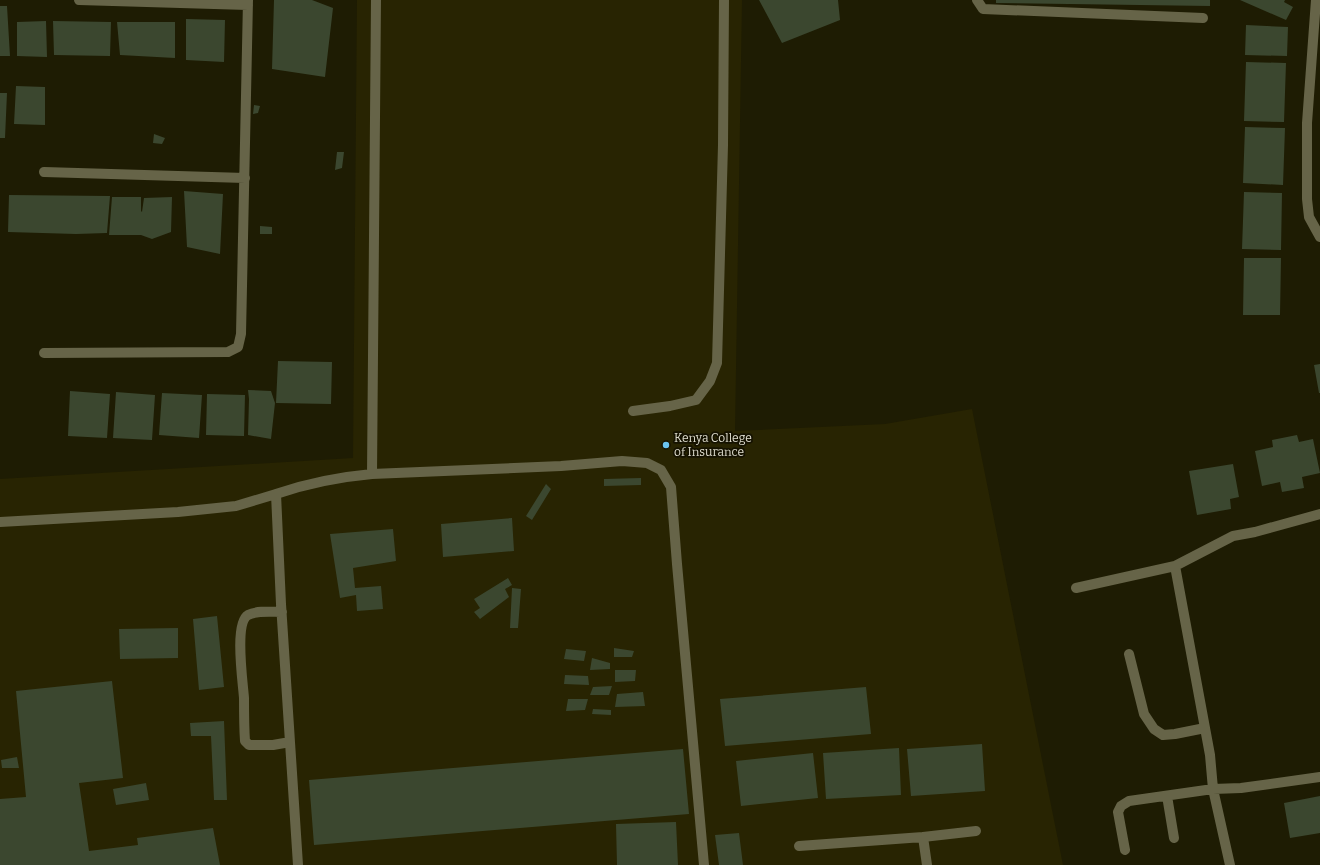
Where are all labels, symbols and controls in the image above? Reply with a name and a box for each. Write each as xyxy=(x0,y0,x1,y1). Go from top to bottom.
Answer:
place label: Kenya College of Insurance xyxy=(674,431,752,459)
marker: Kenya College of Insurance xyxy=(661,440,671,450)

